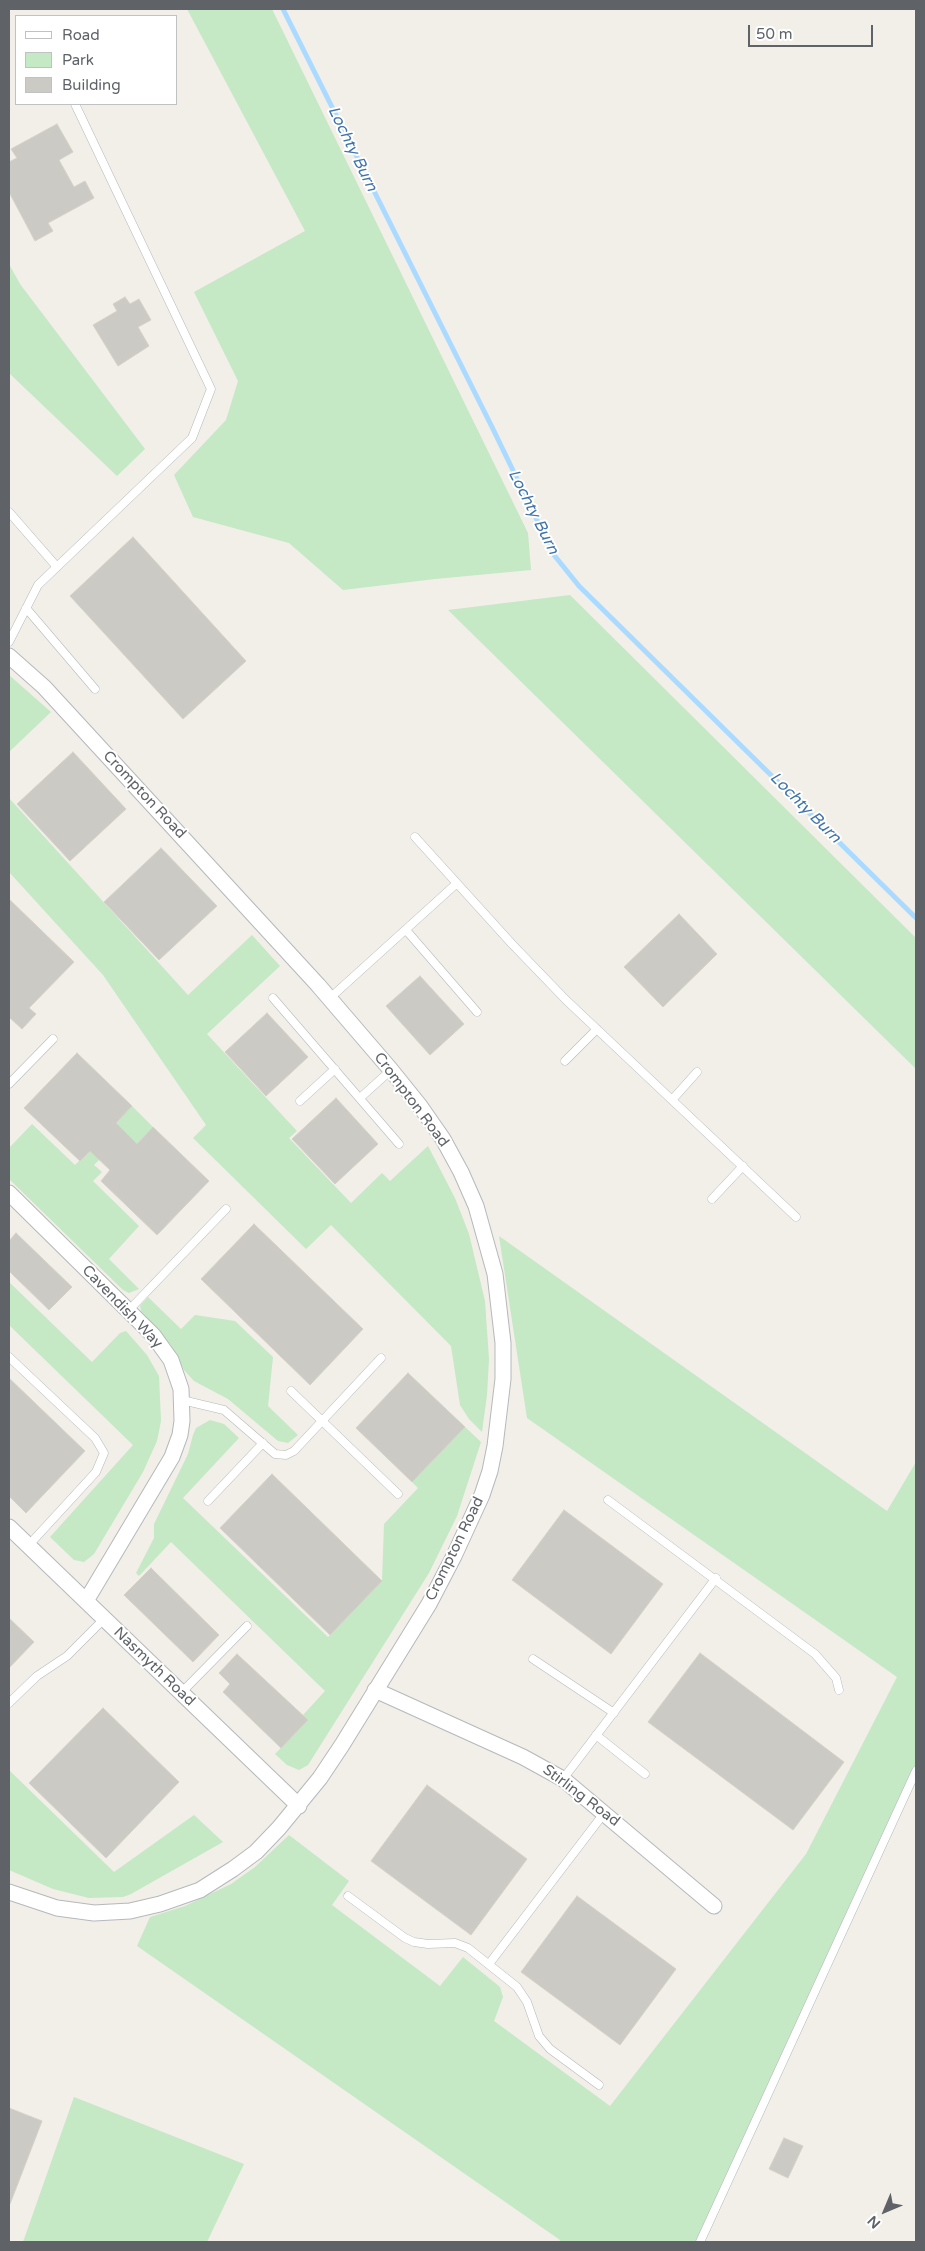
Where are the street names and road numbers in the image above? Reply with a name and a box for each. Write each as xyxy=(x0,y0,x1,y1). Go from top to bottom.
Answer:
street label: Crompton Road xyxy=(99,747,189,843)
street label: Crompton Road xyxy=(370,1049,452,1151)
street label: Cavendish Way xyxy=(78,1262,166,1352)
street label: Crompton Road xyxy=(422,1494,488,1604)
street label: Nasmyth Road xyxy=(110,1624,198,1710)
street label: Stirling Road xyxy=(539,1761,623,1831)

